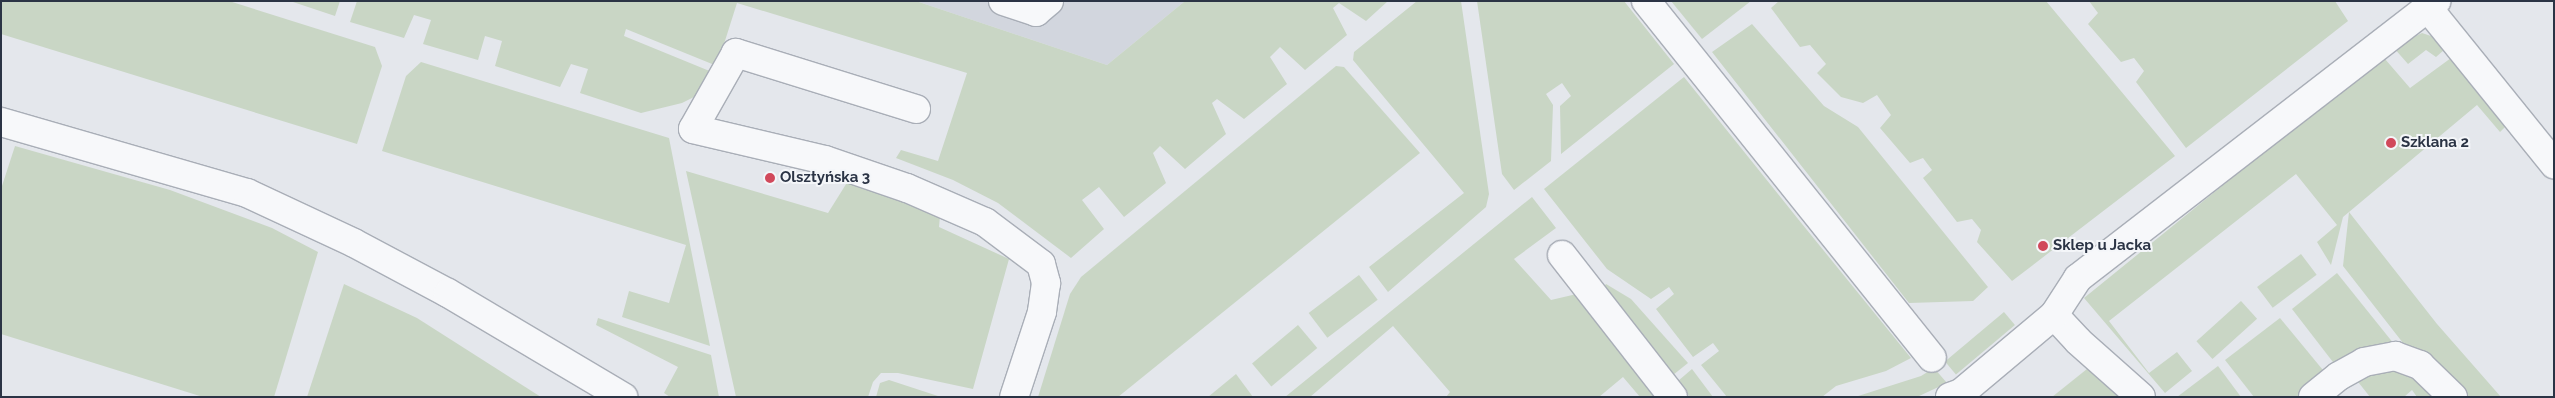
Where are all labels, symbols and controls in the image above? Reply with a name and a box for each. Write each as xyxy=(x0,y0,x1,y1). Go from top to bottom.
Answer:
place label: Szklana 2 xyxy=(2401,134,2469,152)
marker: Szklana 2 xyxy=(2385,137,2397,149)
place label: Olsztyńska 3 xyxy=(780,169,870,187)
marker: Olsztyńska 3 xyxy=(764,172,776,184)
place label: Sklep u Jacka xyxy=(2053,237,2151,255)
marker: Sklep u Jacka xyxy=(2037,240,2049,252)

